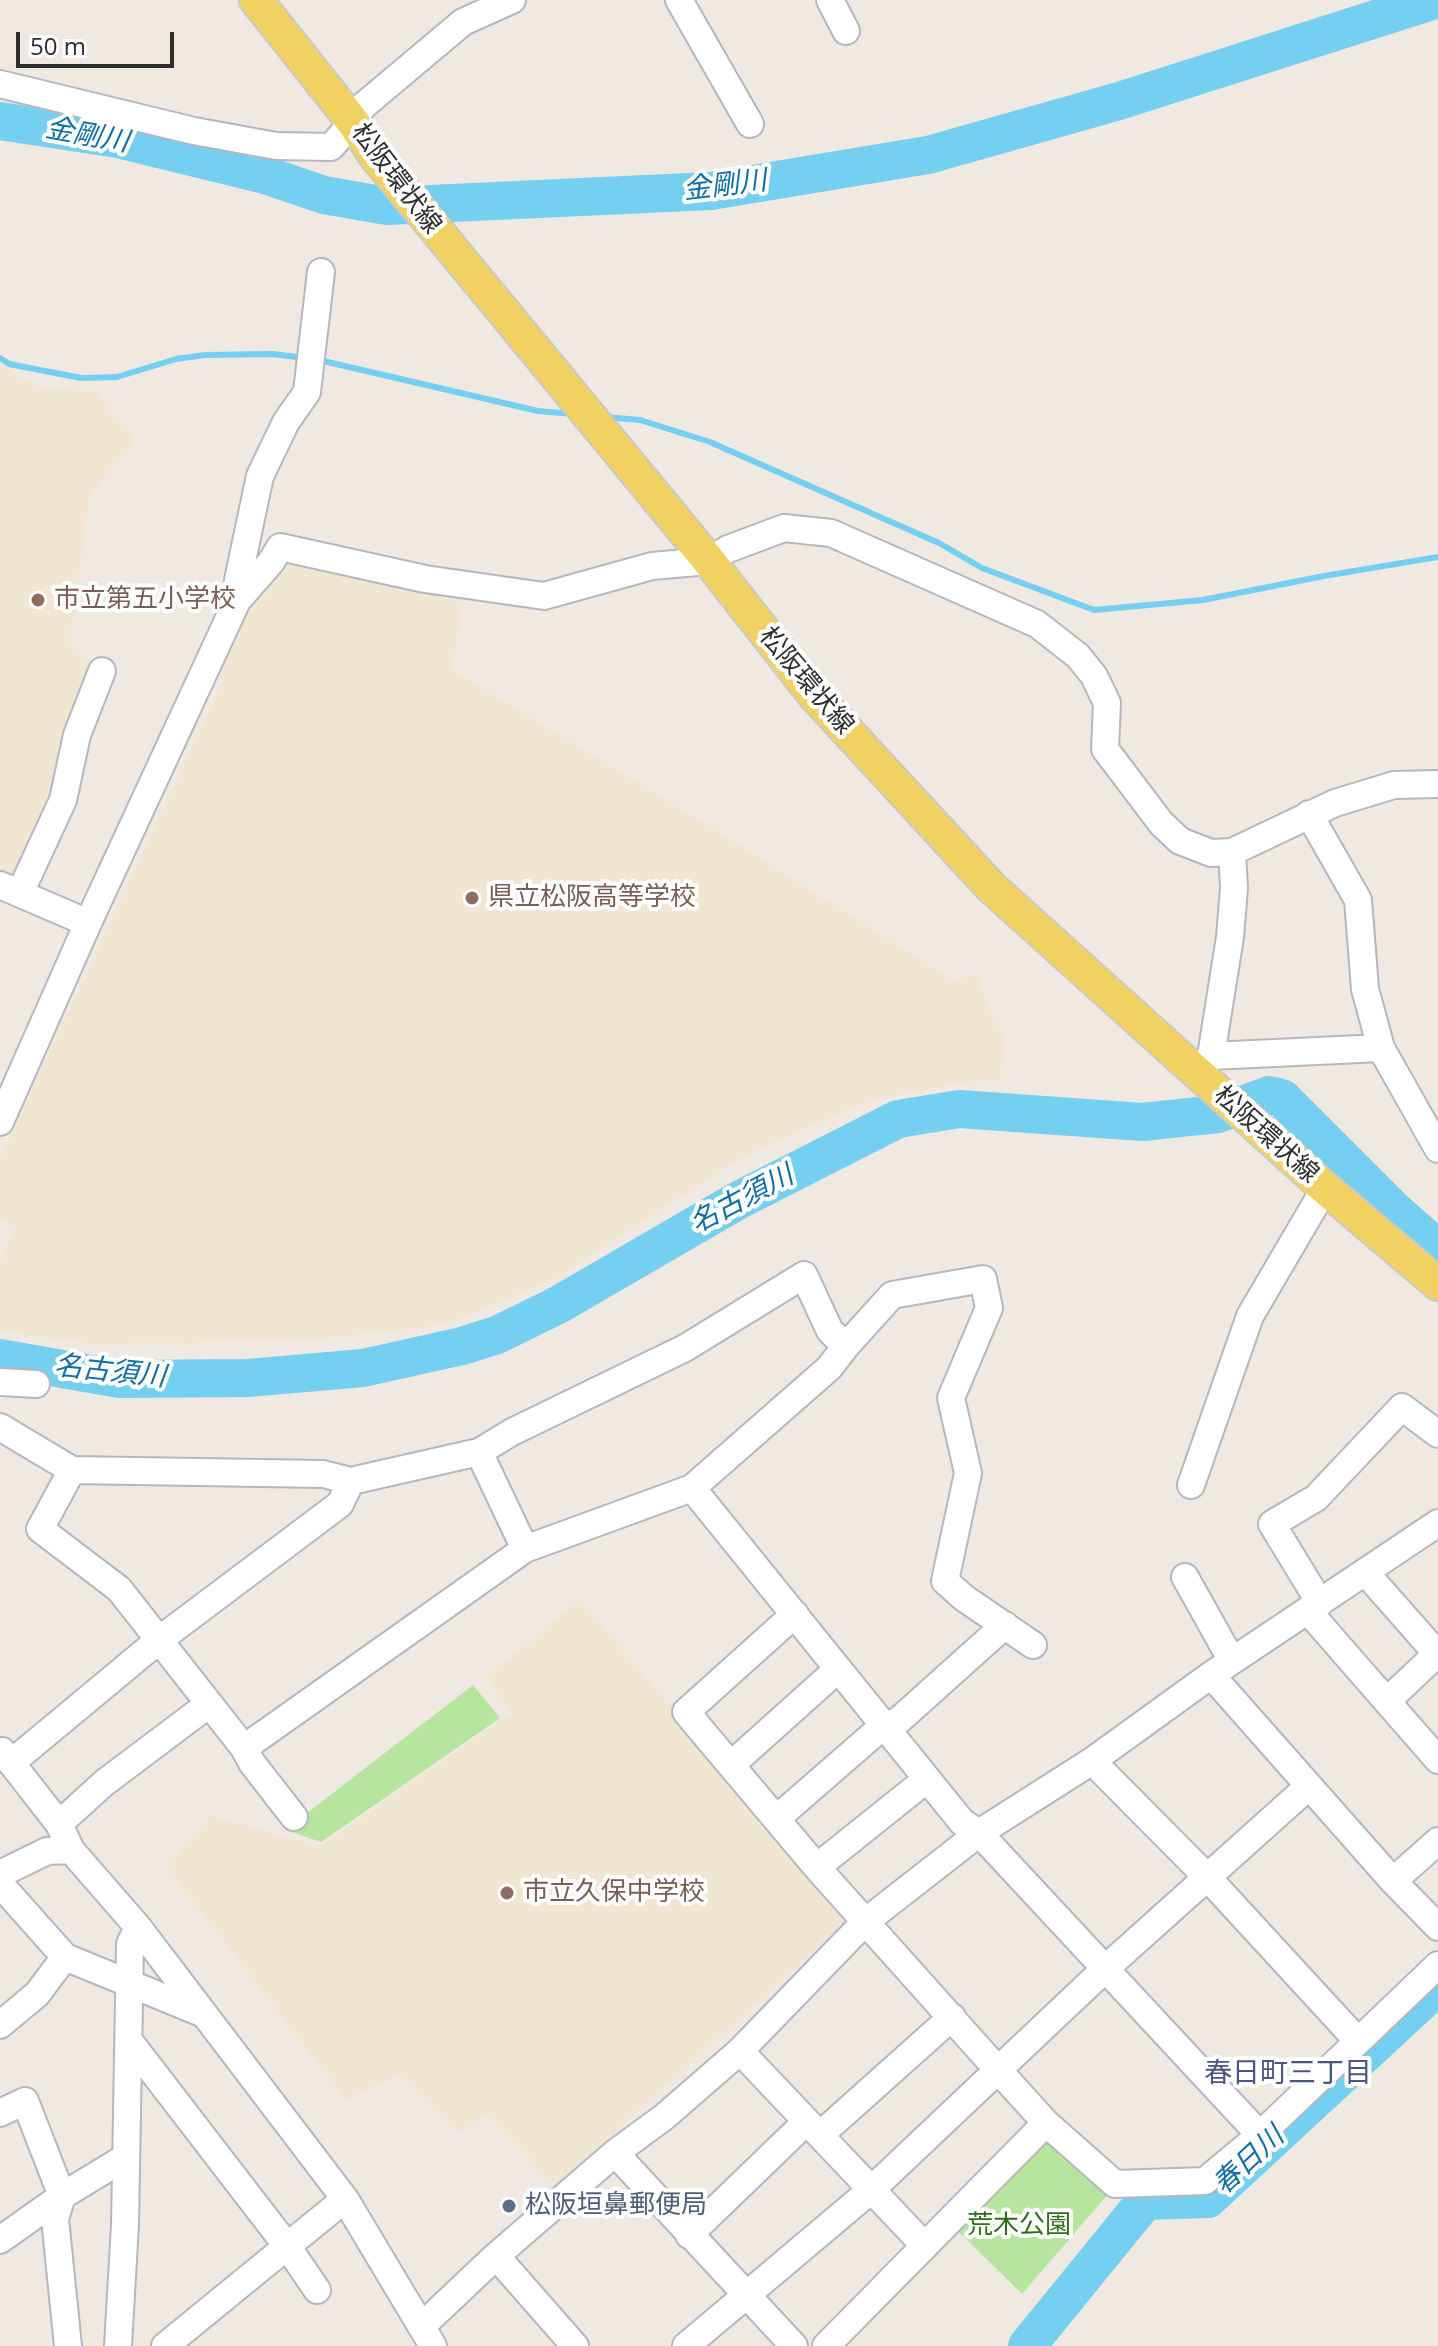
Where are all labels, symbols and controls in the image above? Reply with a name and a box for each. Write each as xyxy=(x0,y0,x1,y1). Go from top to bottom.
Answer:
scale bar xyxy=(20,16,178,66)
text: 50 m xyxy=(30,29,86,62)
water label: 金剛川 xyxy=(43,112,131,160)
street label: 松阪環状線 xyxy=(344,118,448,240)
water label: 金剛川 xyxy=(681,164,769,208)
place label: 市立第五小学校 xyxy=(54,584,236,616)
marker: 市立第五小学校 xyxy=(29,591,47,609)
street label: 松阪環状線 xyxy=(752,621,860,741)
place label: 県立松阪高等学校 xyxy=(488,882,696,914)
marker: 県立松阪高等学校 xyxy=(463,889,481,907)
street label: 松阪環状線 xyxy=(1207,1080,1325,1190)
water label: 名古須川 xyxy=(685,1159,799,1241)
water label: 名古須川 xyxy=(53,1349,167,1395)
place label: 市立久保中学校 xyxy=(523,1877,705,1909)
marker: 市立久保中学校 xyxy=(498,1884,516,1902)
district label: 春日町三丁目 xyxy=(1204,2057,1372,2091)
water label: 春日川 xyxy=(1207,2120,1291,2202)
place label: 松阪垣鼻郵便局 xyxy=(525,2190,707,2222)
marker: 松阪垣鼻郵便局 xyxy=(500,2197,518,2215)
park label: 荒木公園 xyxy=(967,2210,1071,2242)

